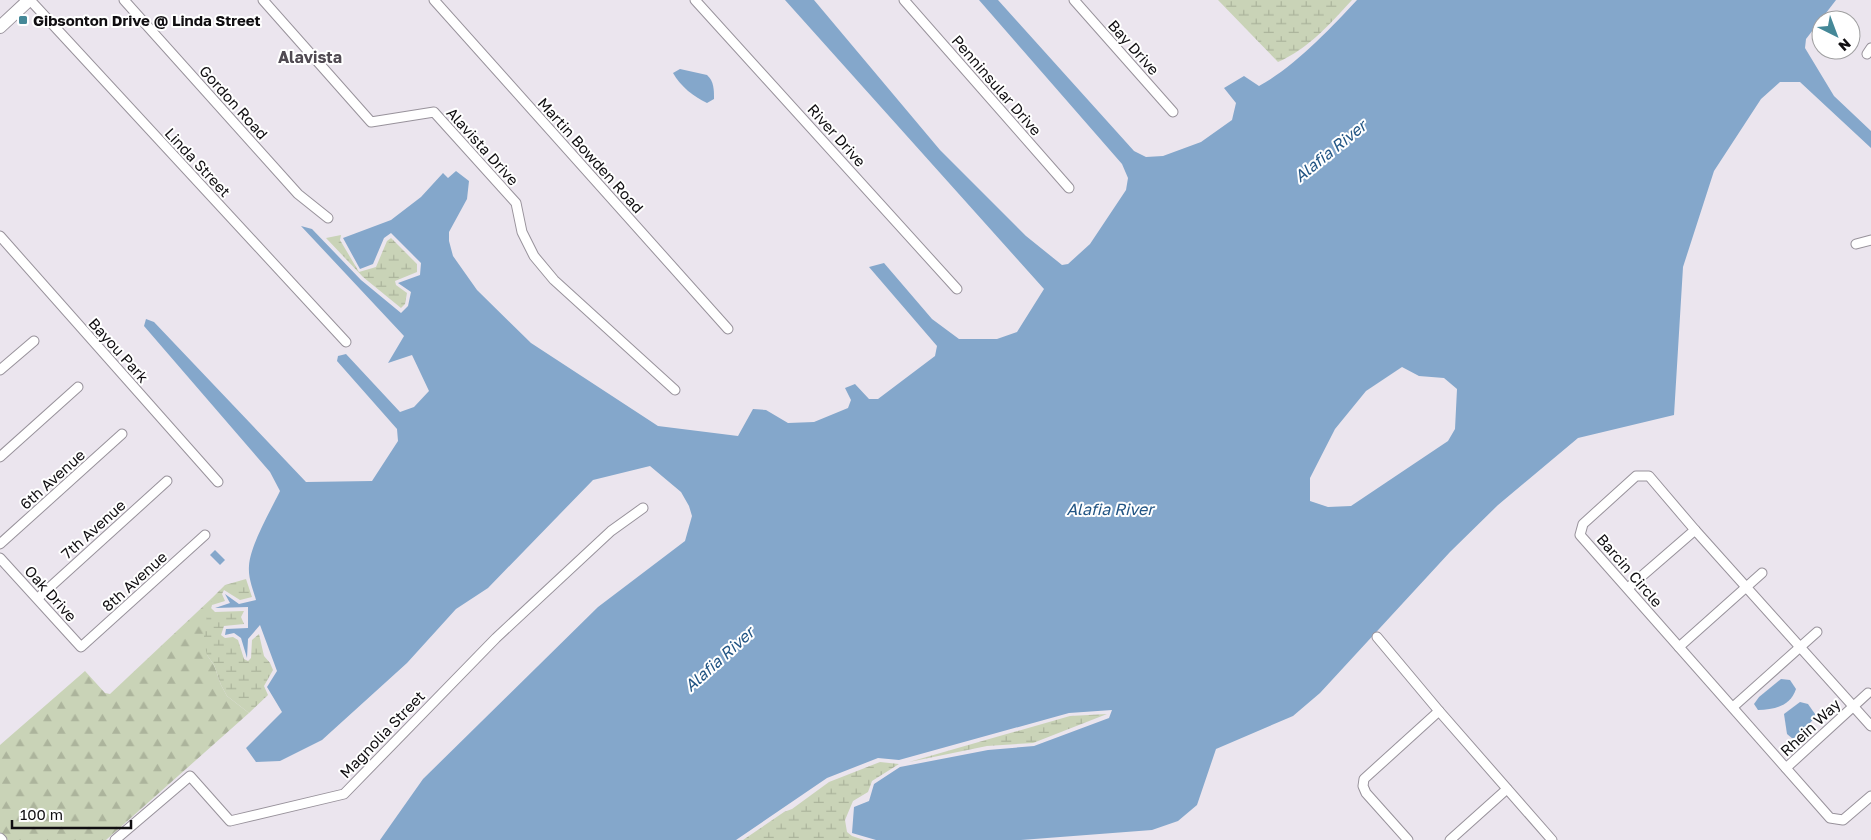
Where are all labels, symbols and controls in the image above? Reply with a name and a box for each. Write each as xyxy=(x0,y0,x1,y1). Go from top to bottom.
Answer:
north arrow xyxy=(1811,10,1861,60)
place label: Gibsonton Drive @ Linda Street xyxy=(33,11,261,29)
marker: Gibsonton Drive @ Linda Street xyxy=(17,14,29,26)
street label: Bay Drive xyxy=(1105,16,1163,78)
street label: Penninsular Drive xyxy=(948,31,1046,139)
text: N xyxy=(1835,35,1855,55)
district label: Alavista xyxy=(278,47,342,67)
street label: Gordon Road xyxy=(196,61,272,143)
street label: Martin Bowden Road xyxy=(534,94,648,216)
street label: River Drive xyxy=(804,100,870,170)
street label: Alavista Drive xyxy=(443,103,523,189)
water label: Alafia River xyxy=(1290,114,1372,186)
street label: Linda Street xyxy=(162,124,234,200)
street label: Bayou Park xyxy=(85,314,153,386)
street label: 6th Avenue xyxy=(16,445,88,513)
street label: 7th Avenue xyxy=(57,495,129,562)
water label: Alafia River xyxy=(1066,499,1156,519)
street label: Barcin Circle xyxy=(1593,530,1667,610)
street label: 8th Avenue xyxy=(98,547,170,615)
street label: Oak Drive xyxy=(21,561,81,625)
water label: Alafia River xyxy=(680,621,760,696)
street label: Magnolia Street xyxy=(336,687,428,781)
street label: Rhein Way xyxy=(1776,694,1844,759)
scale bar xyxy=(12,798,131,830)
text: 100 m xyxy=(20,805,63,823)

